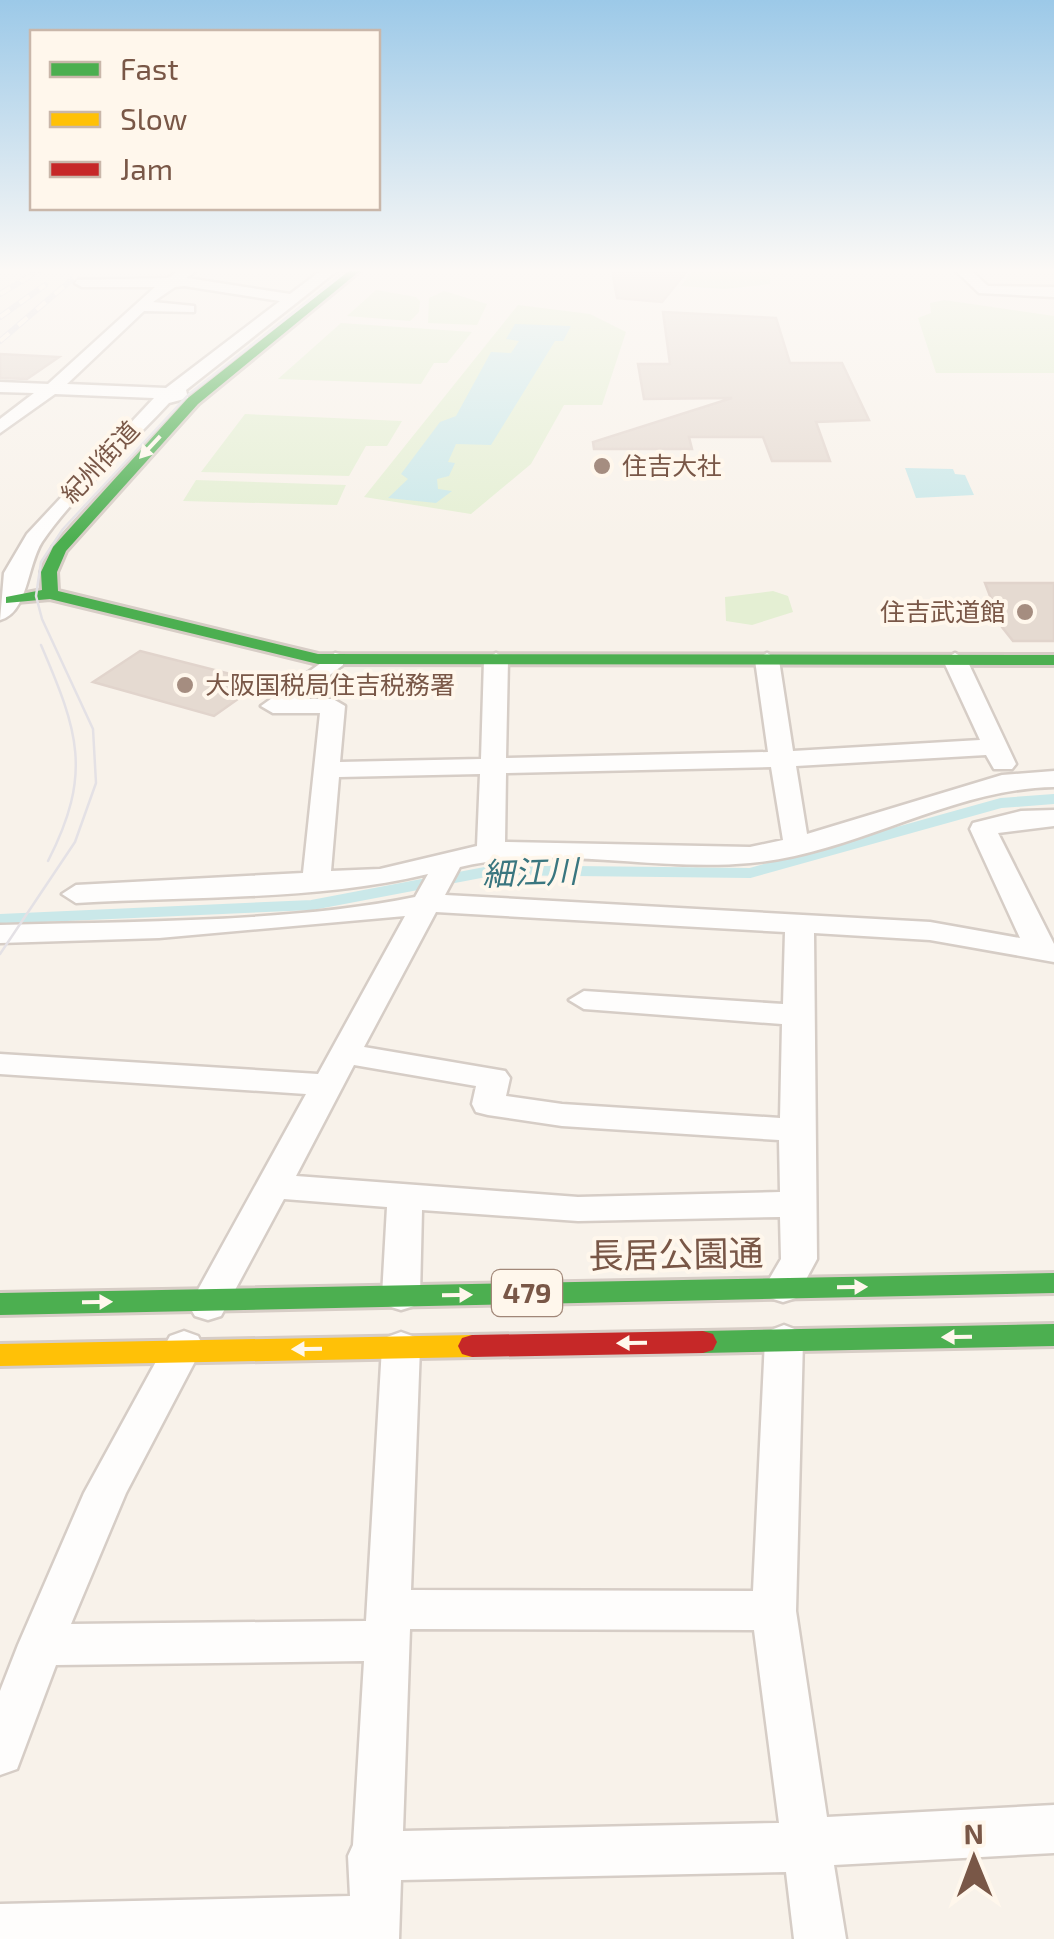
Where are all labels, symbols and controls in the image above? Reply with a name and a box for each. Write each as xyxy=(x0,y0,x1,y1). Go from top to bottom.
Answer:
legend xyxy=(30,30,380,210)
text: Fast xyxy=(120,50,179,86)
text: Slow xyxy=(120,100,187,136)
text: Jam xyxy=(120,150,173,186)
street label: 紀州街道 xyxy=(54,415,144,508)
one-way arrow xyxy=(140,434,162,459)
place label: 住吉大社 xyxy=(622,450,722,480)
marker: 住吉大社 xyxy=(591,455,613,477)
place label: 住吉武道館 xyxy=(880,596,1005,626)
marker: 住吉武道館 xyxy=(1014,601,1036,623)
place label: 大阪国税局住吉税務署 xyxy=(205,669,455,699)
marker: 大阪国税局住吉税務署 xyxy=(174,674,196,696)
water label: 細江川 xyxy=(481,850,582,892)
street label: 長居公園通 xyxy=(588,1230,764,1276)
road number: 479 xyxy=(492,1270,562,1316)
one-way arrow xyxy=(837,1279,869,1295)
one-way arrow xyxy=(442,1286,474,1302)
one-way arrow xyxy=(82,1294,114,1310)
one-way arrow xyxy=(940,1329,972,1345)
one-way arrow xyxy=(615,1335,647,1351)
one-way arrow xyxy=(290,1342,322,1358)
north arrow xyxy=(924,1809,1024,1909)
text: N xyxy=(963,1816,984,1850)

